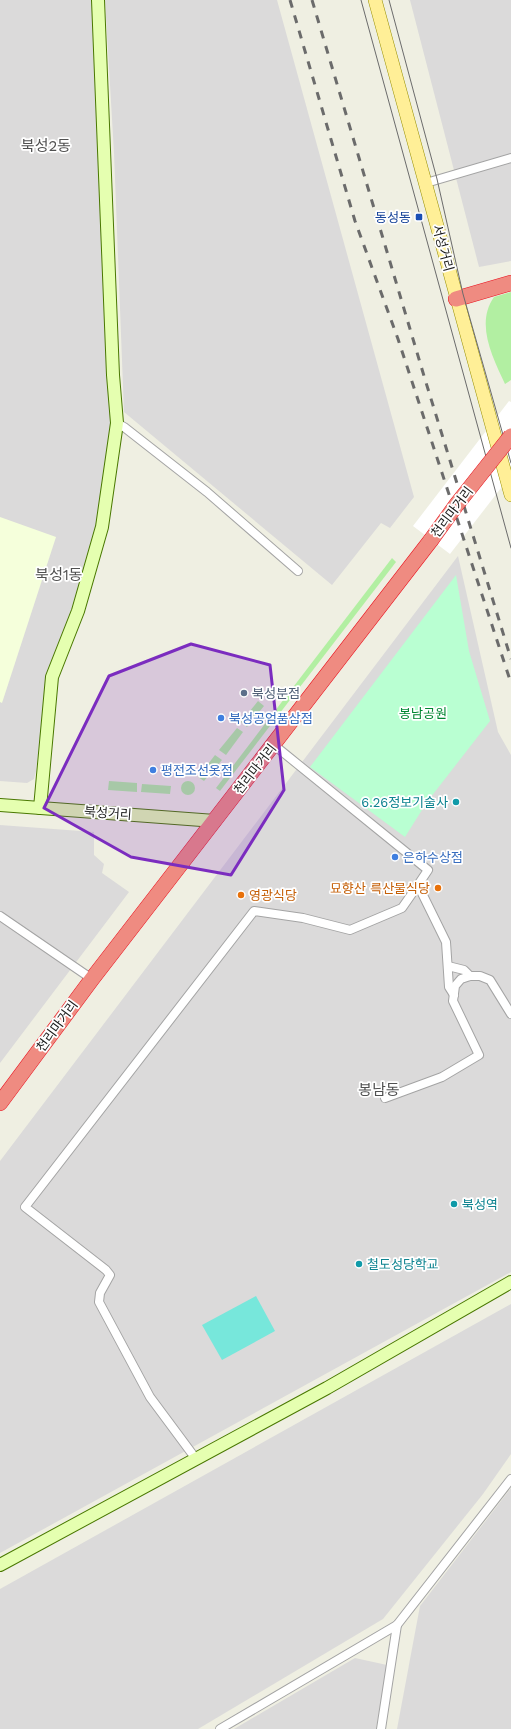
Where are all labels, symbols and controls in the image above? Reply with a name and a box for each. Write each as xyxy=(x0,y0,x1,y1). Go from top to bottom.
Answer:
district label: 북성2동 xyxy=(21,137,71,155)
place label: 동성동 xyxy=(375,210,411,225)
marker: 동성동 xyxy=(414,212,424,222)
street label: 서성거리 xyxy=(430,223,456,273)
street label: 천리마거리 xyxy=(428,484,476,540)
district label: 북성1동 xyxy=(35,566,83,584)
place label: 북성분점 xyxy=(252,686,300,701)
marker: 북성분점 xyxy=(239,688,249,698)
park label: 봉남공원 xyxy=(399,706,447,721)
place label: 북성공엄품삼점 xyxy=(229,711,313,726)
marker: 북성공엄품삼점 xyxy=(216,713,226,723)
street label: 천리마거리 xyxy=(231,741,279,797)
place label: 평전조선옷점 xyxy=(161,763,233,778)
marker: 평전조선옷점 xyxy=(148,765,158,775)
place label: 6.26정보기술사 xyxy=(361,795,448,810)
marker: 6.26정보기술사 xyxy=(451,797,461,807)
street label: 북성거리 xyxy=(84,804,132,822)
place label: 은하수상점 xyxy=(403,850,463,865)
marker: 은하수상점 xyxy=(390,852,400,862)
place label: 묘향산 륵산물식당 xyxy=(330,881,430,896)
marker: 묘향산 륵산물식당 xyxy=(433,883,443,893)
place label: 영광식당 xyxy=(249,888,297,903)
marker: 영광식당 xyxy=(236,890,246,900)
street label: 천리마거리 xyxy=(33,997,81,1055)
district label: 봉남동 xyxy=(358,1081,400,1099)
place label: 북성역 xyxy=(462,1197,498,1212)
marker: 북성역 xyxy=(449,1199,459,1209)
place label: 철도성당학교 xyxy=(367,1257,439,1272)
marker: 철도성당학교 xyxy=(354,1259,364,1269)

